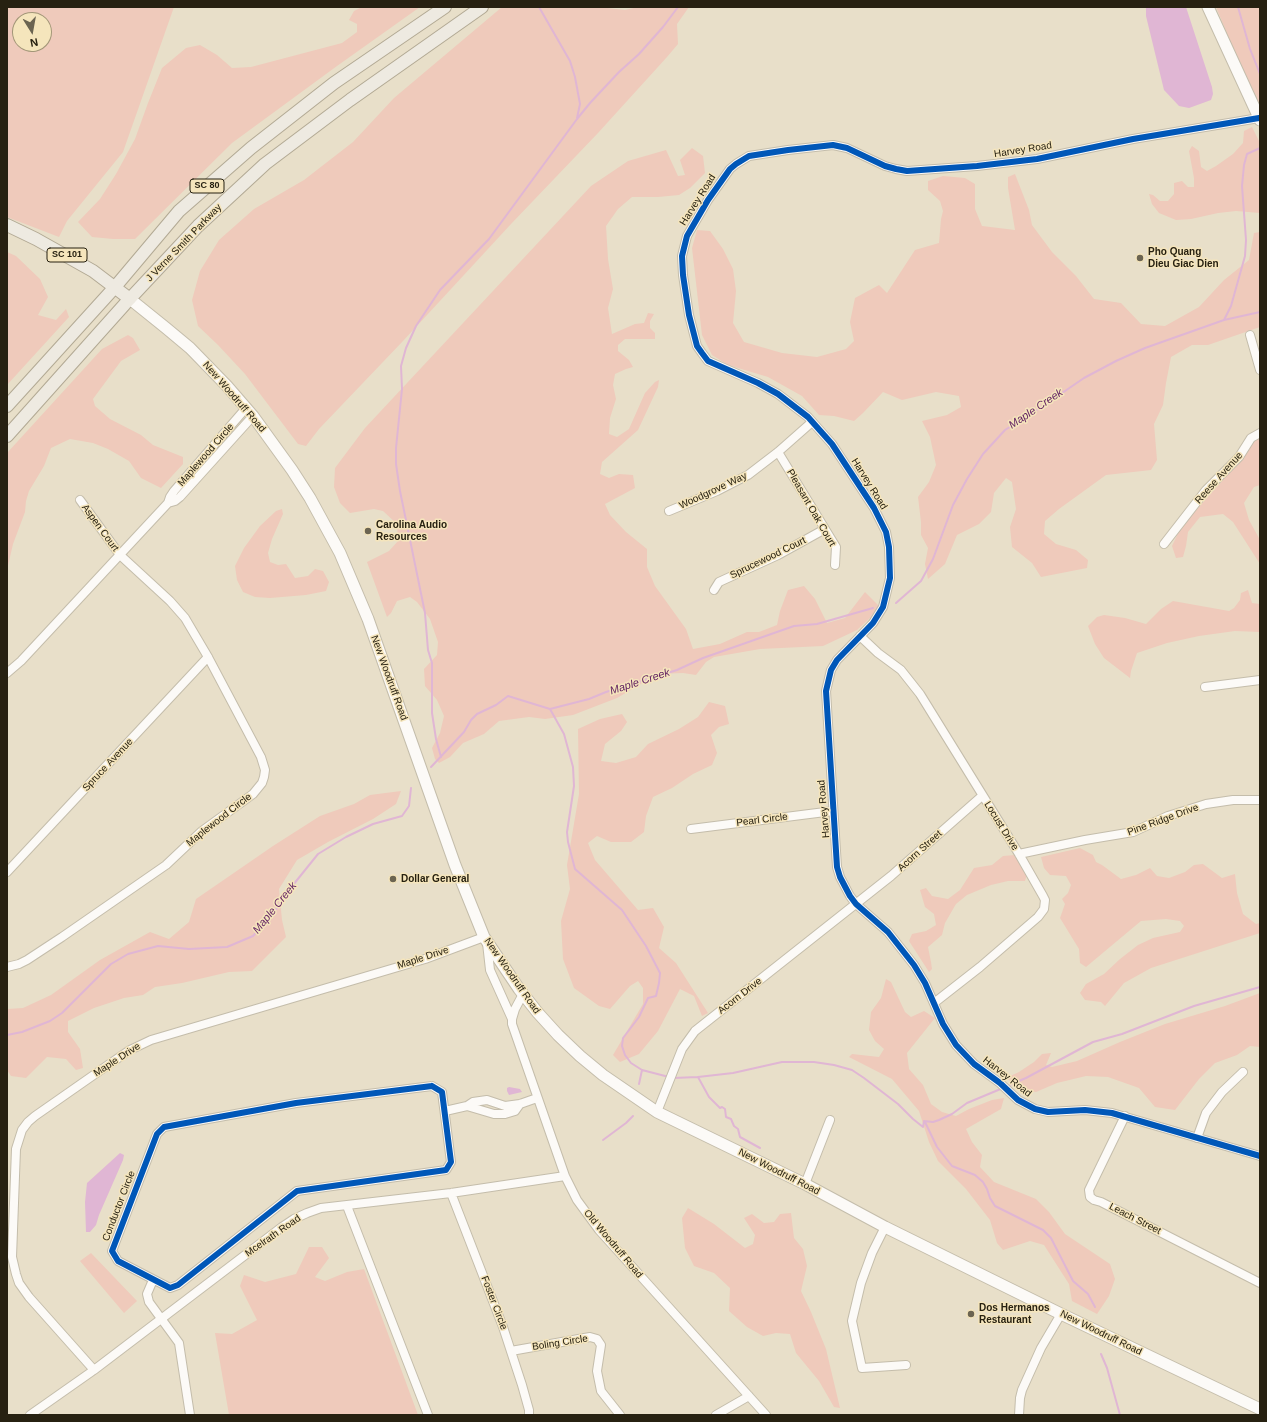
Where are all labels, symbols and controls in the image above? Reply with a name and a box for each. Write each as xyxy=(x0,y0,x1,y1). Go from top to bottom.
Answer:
north arrow xyxy=(12,12,52,52)
text: N xyxy=(29,36,39,49)
street label: Harvey Road xyxy=(993,140,1053,160)
street label: Harvey Road xyxy=(677,172,719,228)
road number: SC 80 xyxy=(190,179,224,193)
street label: J Verne Smith Parkway xyxy=(144,202,224,284)
place label: Pho Quang Dieu Giac Dien xyxy=(1148,246,1219,270)
road number: SC 101 xyxy=(47,248,87,262)
marker: Pho Quang Dieu Giac Dien xyxy=(1135,253,1145,263)
street label: New Woodruff Road xyxy=(200,359,268,435)
water label: Maple Creek xyxy=(1006,386,1066,432)
street label: Maplewood Circle xyxy=(175,421,237,489)
street label: Reese Avenue xyxy=(1193,450,1245,506)
street label: Harvey Road xyxy=(848,456,890,512)
street label: Pleasant Oak Court xyxy=(784,467,838,549)
street label: Woodgrove Way xyxy=(677,470,749,512)
street label: Aspen Court xyxy=(79,502,121,554)
place label: Carolina Audio Resources xyxy=(376,519,447,542)
marker: Carolina Audio Resources xyxy=(363,526,373,536)
street label: Sprucewood Court xyxy=(728,534,808,582)
street label: New Woodruff Road xyxy=(368,634,410,722)
water label: Maple Creek xyxy=(608,666,672,698)
street label: Spruce Avenue xyxy=(80,736,136,794)
street label: Harvey Road xyxy=(815,779,833,839)
street label: Maplewood Circle xyxy=(184,791,254,849)
street label: Locust Drive xyxy=(981,799,1021,853)
street label: Pine Ridge Drive xyxy=(1126,802,1200,838)
street label: Pearl Circle xyxy=(736,811,788,829)
street label: Acorn Street xyxy=(895,828,945,874)
place label: Dollar General xyxy=(401,873,469,885)
marker: Dollar General xyxy=(388,874,398,884)
water label: Maple Creek xyxy=(250,880,300,936)
street label: New Woodruff Road xyxy=(481,936,543,1016)
street label: Maple Drive xyxy=(396,944,450,972)
street label: Acorn Drive xyxy=(716,975,764,1017)
street label: Maple Drive xyxy=(91,1040,143,1080)
street label: Harvey Road xyxy=(980,1054,1034,1100)
street label: New Woodruff Road xyxy=(736,1146,822,1198)
street label: Conductor Circle xyxy=(100,1169,138,1243)
street label: Leach Street xyxy=(1107,1201,1163,1237)
street label: Old Woodruff Road xyxy=(581,1207,645,1281)
street label: Mcelrath Road xyxy=(243,1212,303,1260)
street label: Foster Circle xyxy=(478,1274,510,1332)
place label: Dos Hermanos Restaurant xyxy=(979,1302,1050,1326)
street label: New Woodruff Road xyxy=(1058,1308,1144,1358)
marker: Dos Hermanos Restaurant xyxy=(966,1309,976,1319)
street label: Boling Circle xyxy=(531,1333,589,1353)

